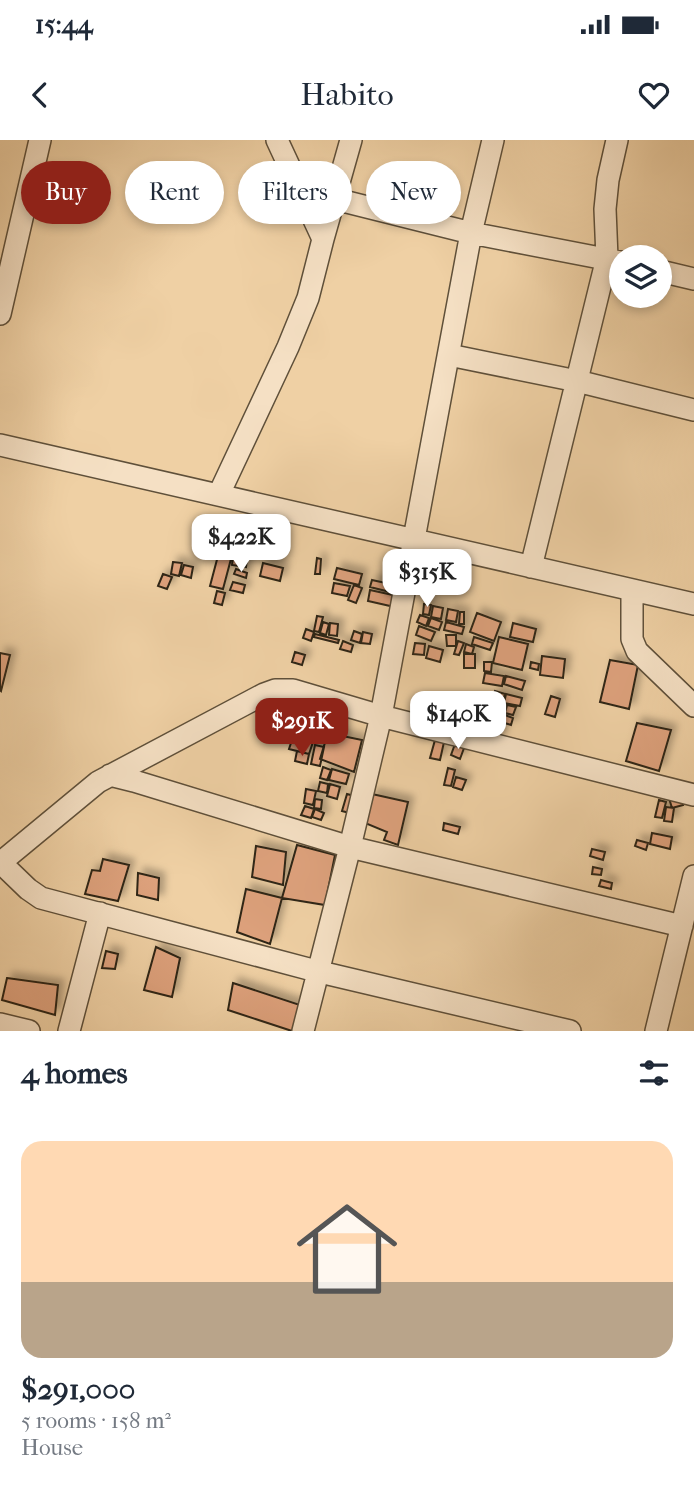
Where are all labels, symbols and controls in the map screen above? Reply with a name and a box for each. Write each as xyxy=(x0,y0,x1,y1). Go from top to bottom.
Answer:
text: 15:44 xyxy=(35,9,93,40)
icon: back xyxy=(21,76,59,114)
text: Habito xyxy=(300,76,394,113)
icon: heart xyxy=(635,76,673,114)
chip: Buy xyxy=(21,161,111,224)
chip: Rent xyxy=(125,161,224,224)
chip: Filters xyxy=(238,161,352,224)
chip: New xyxy=(366,161,461,224)
map controls xyxy=(609,245,672,308)
button: layers xyxy=(609,245,672,308)
pin: $422K xyxy=(192,514,290,574)
text: $422K xyxy=(208,523,274,550)
pin: $315K xyxy=(378,550,476,609)
text: $315K xyxy=(399,558,455,585)
pin: $140K xyxy=(409,692,507,751)
pin: $291K xyxy=(253,698,351,758)
text: $140K xyxy=(426,700,490,727)
text: $291K xyxy=(271,707,333,734)
icon: filters xyxy=(635,1054,673,1092)
text: 4 homes xyxy=(21,1056,128,1091)
icon: home xyxy=(284,1186,410,1312)
text: $291,000 xyxy=(21,1372,135,1407)
text: 5 rooms · 158 m² xyxy=(21,1407,171,1434)
text: House xyxy=(21,1434,83,1461)

